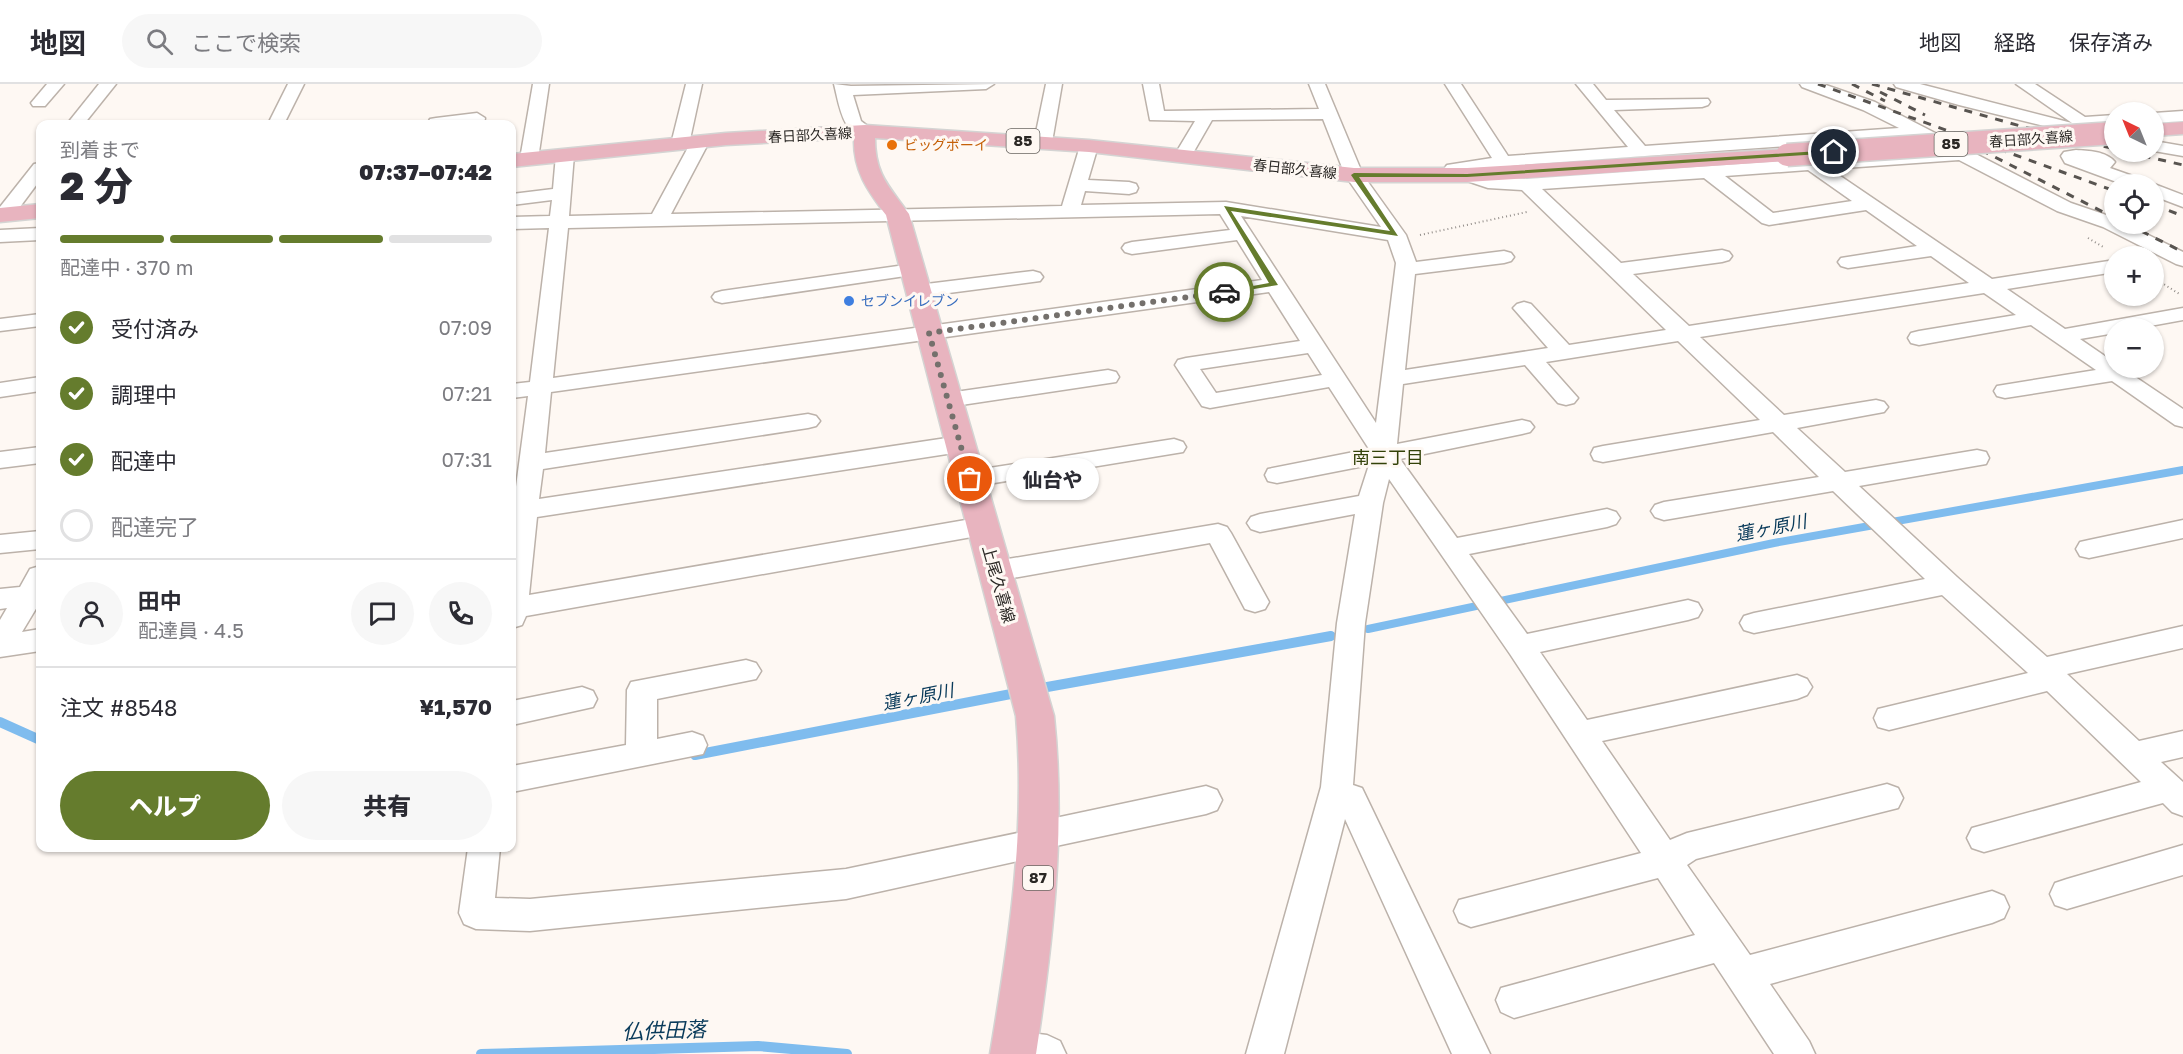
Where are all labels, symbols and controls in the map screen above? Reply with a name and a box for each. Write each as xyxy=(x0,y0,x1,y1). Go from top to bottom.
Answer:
search box xyxy=(122,14,542,68)
icon: search xyxy=(143,25,176,58)
text: 地図 xyxy=(30,26,86,59)
text: ここで検索 xyxy=(191,29,301,56)
text: 地図 xyxy=(1919,29,1961,55)
text: 経路 xyxy=(1994,29,2036,55)
text: 保存済み xyxy=(2069,29,2153,55)
north arrow xyxy=(2104,102,2164,162)
map controls xyxy=(2104,102,2164,378)
street label: 春日部久喜線 xyxy=(768,124,852,145)
pin xyxy=(1808,126,1859,177)
street label: 春日部久喜線 xyxy=(1988,127,2073,150)
road number: 85 xyxy=(1006,129,1040,153)
road number: 85 xyxy=(1934,132,1968,156)
icon: home xyxy=(1817,135,1850,168)
place label: ビッグボーイ xyxy=(904,136,988,153)
text: 到着まで xyxy=(60,137,140,161)
marker: ビッグボーイ xyxy=(885,138,899,152)
street label: 春日部久喜線 xyxy=(1252,156,1338,181)
text: 07:37–07:42 xyxy=(359,158,492,185)
text: 2 分 xyxy=(60,162,133,209)
button: locate xyxy=(2104,174,2164,234)
button: + xyxy=(2104,246,2164,306)
text: 配達中 · 370 m xyxy=(60,255,193,279)
courier xyxy=(1194,262,1254,322)
icon: car xyxy=(1208,276,1241,309)
place label: セブンイレブン xyxy=(861,292,959,309)
marker: セブンイレブン xyxy=(842,294,856,308)
icon: check xyxy=(60,311,93,344)
text: 受付済み xyxy=(111,315,199,342)
text: 07:09 xyxy=(439,315,492,339)
button: − xyxy=(2104,318,2164,378)
icon: check xyxy=(60,377,93,410)
text: 調理中 xyxy=(111,381,177,408)
text: 07:21 xyxy=(442,381,492,405)
icon: check xyxy=(60,443,93,476)
district label: 南三丁目 xyxy=(1352,446,1424,468)
text: 配達中 xyxy=(111,447,177,474)
text: 07:31 xyxy=(442,447,492,471)
pin xyxy=(944,453,995,504)
callout: 仙台や xyxy=(1006,458,1099,500)
icon: bag xyxy=(953,462,986,495)
text: 仙台や xyxy=(1023,467,1083,491)
water label: 蓮ヶ原川 xyxy=(1733,509,1810,545)
text: 配達完了 xyxy=(111,513,199,540)
street label: 上尾久喜線 xyxy=(978,543,1020,625)
button: person xyxy=(60,582,123,645)
button: chat xyxy=(351,582,414,645)
button: phone xyxy=(429,582,492,645)
text: 田中 xyxy=(138,587,182,614)
text: 配達員 · 4.5 xyxy=(138,618,244,642)
water label: 蓮ヶ原川 xyxy=(880,678,957,714)
text: ¥1,570 xyxy=(419,693,492,720)
text: 注文 #8548 xyxy=(60,694,177,721)
button: ヘルプ xyxy=(60,771,270,840)
button: 共有 xyxy=(282,771,492,840)
road number: 87 xyxy=(1023,866,1053,890)
water label: 仏供田落 xyxy=(622,1015,709,1044)

